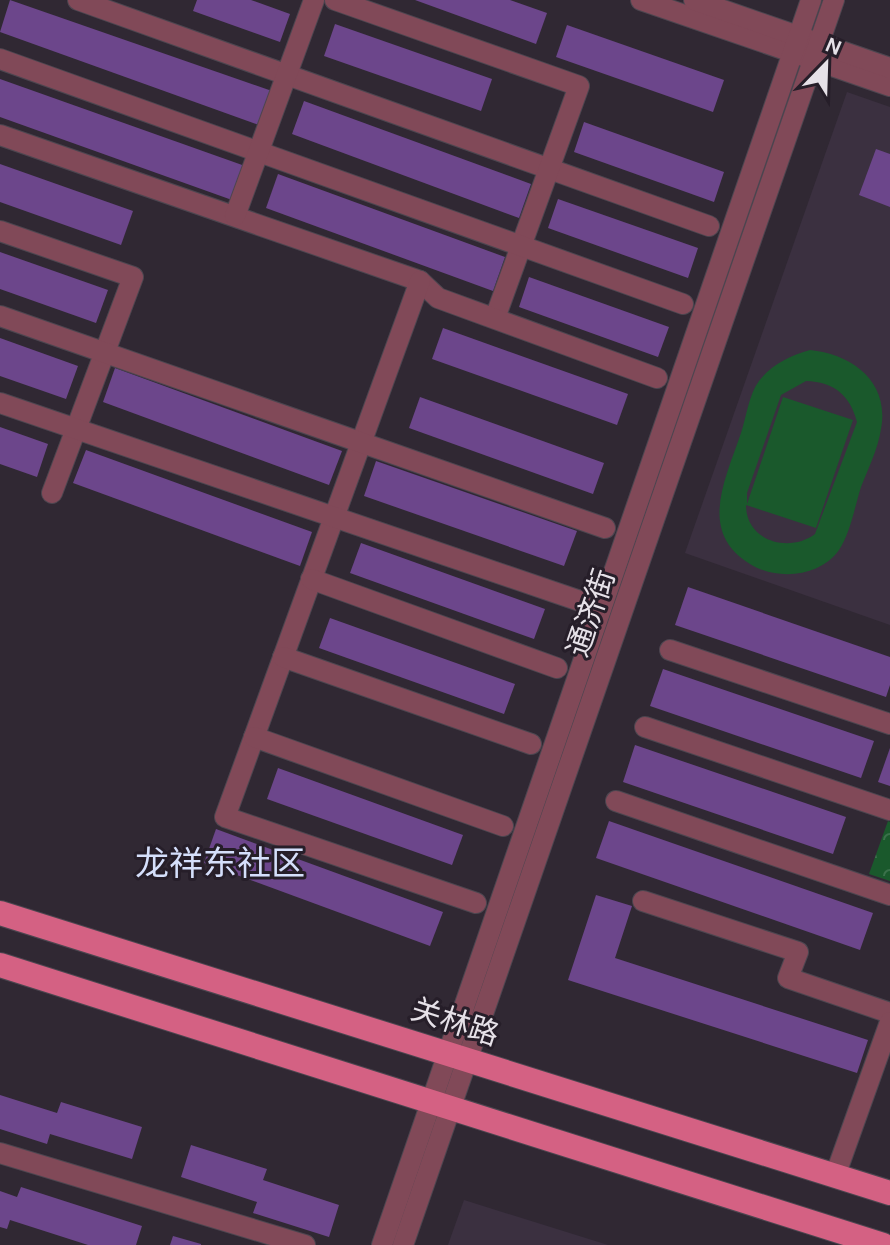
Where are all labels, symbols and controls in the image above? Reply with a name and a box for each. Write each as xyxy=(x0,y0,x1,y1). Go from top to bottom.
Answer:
north arrow xyxy=(786,24,866,104)
text: N xyxy=(821,31,846,62)
street label: 通济街 xyxy=(559,565,623,661)
district label: 龙祥东社区 xyxy=(135,844,305,884)
street label: 关林路 xyxy=(407,991,503,1053)

